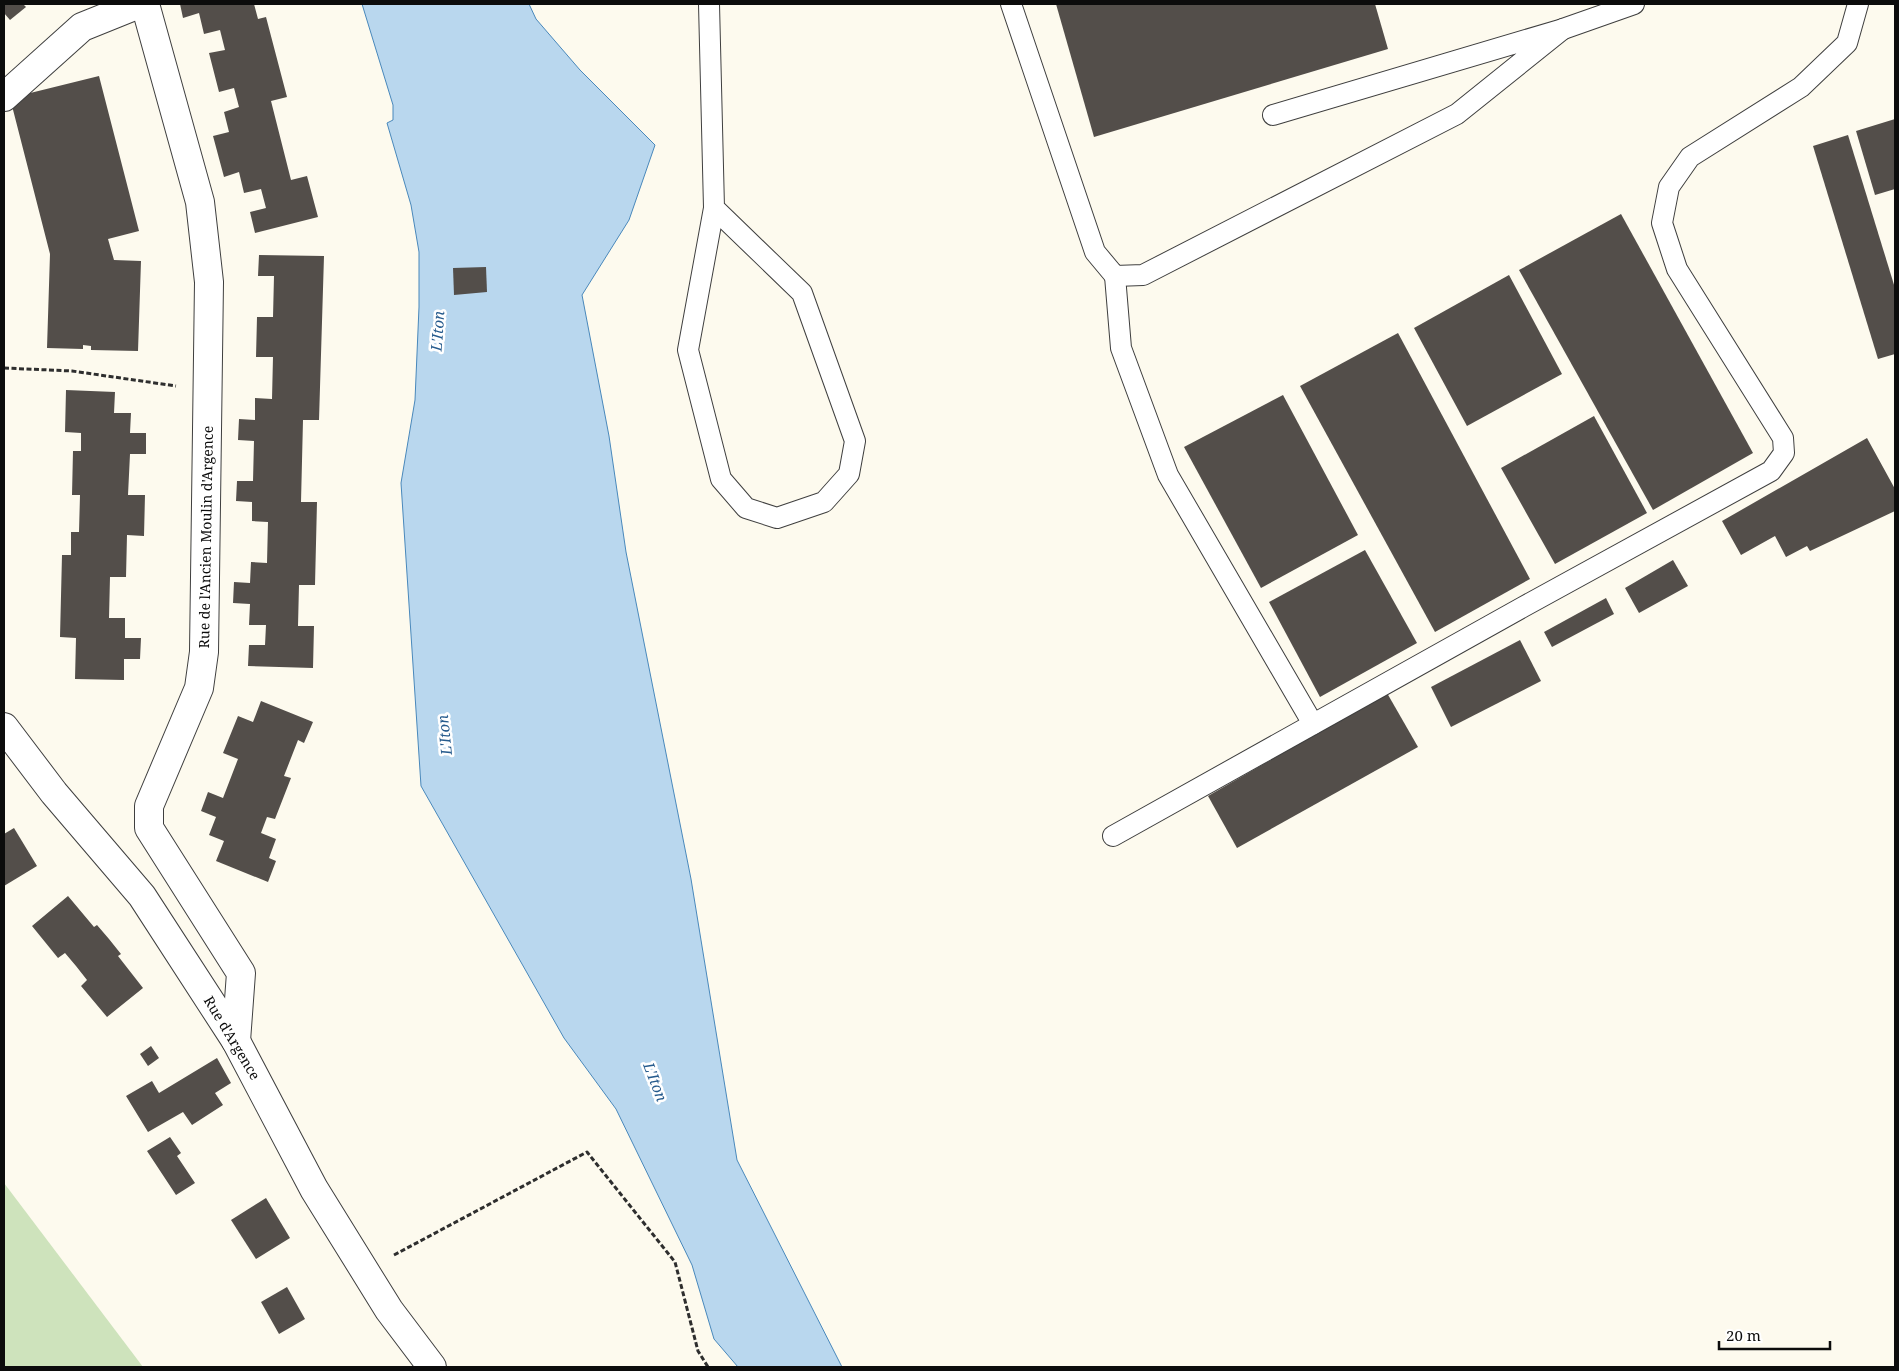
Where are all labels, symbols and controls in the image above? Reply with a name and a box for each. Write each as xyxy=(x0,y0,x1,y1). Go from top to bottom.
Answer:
water label: L'Iton xyxy=(426,310,448,353)
street label: Rue de l'Ancien Moulin d'Argence xyxy=(194,425,217,648)
water label: L'Iton xyxy=(432,714,456,757)
street label: Rue d'Argence xyxy=(200,992,265,1083)
water label: L'Iton xyxy=(639,1058,673,1104)
scale bar xyxy=(1719,1318,1830,1350)
text: 20 m xyxy=(1726,1325,1761,1345)

